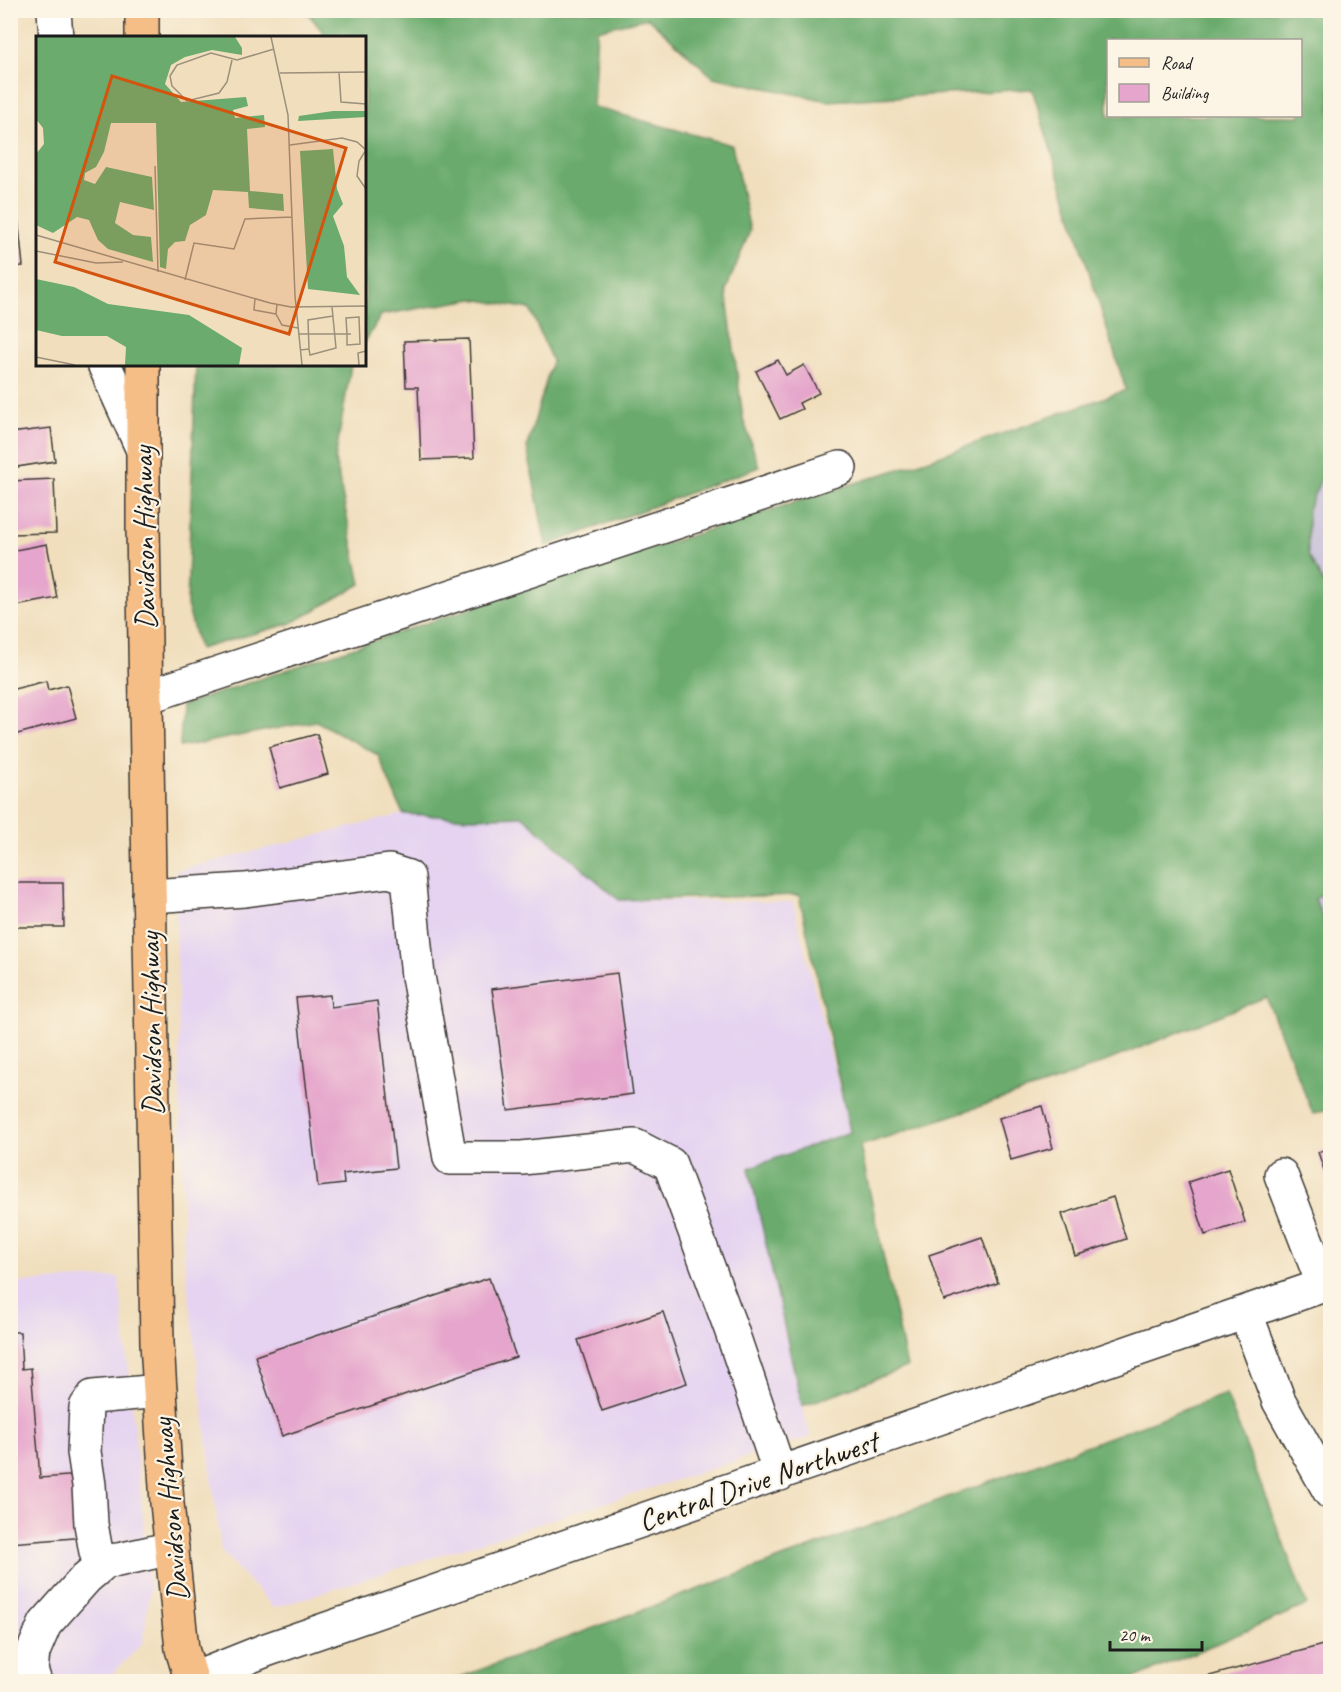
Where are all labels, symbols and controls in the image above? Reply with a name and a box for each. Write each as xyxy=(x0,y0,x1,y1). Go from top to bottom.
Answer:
inset map xyxy=(36,36,366,366)
legend xyxy=(1107,39,1302,117)
text: Road xyxy=(1161,52,1194,74)
text: Building xyxy=(1161,82,1210,104)
street label: Davidson Highway xyxy=(123,444,165,630)
street label: Davidson Highway xyxy=(130,930,172,1116)
street label: Davidson Highway xyxy=(143,1415,197,1603)
street label: Central Drive Northwest xyxy=(633,1421,886,1540)
scale bar xyxy=(1110,1614,1202,1652)
text: 20 m xyxy=(1119,1624,1152,1646)

